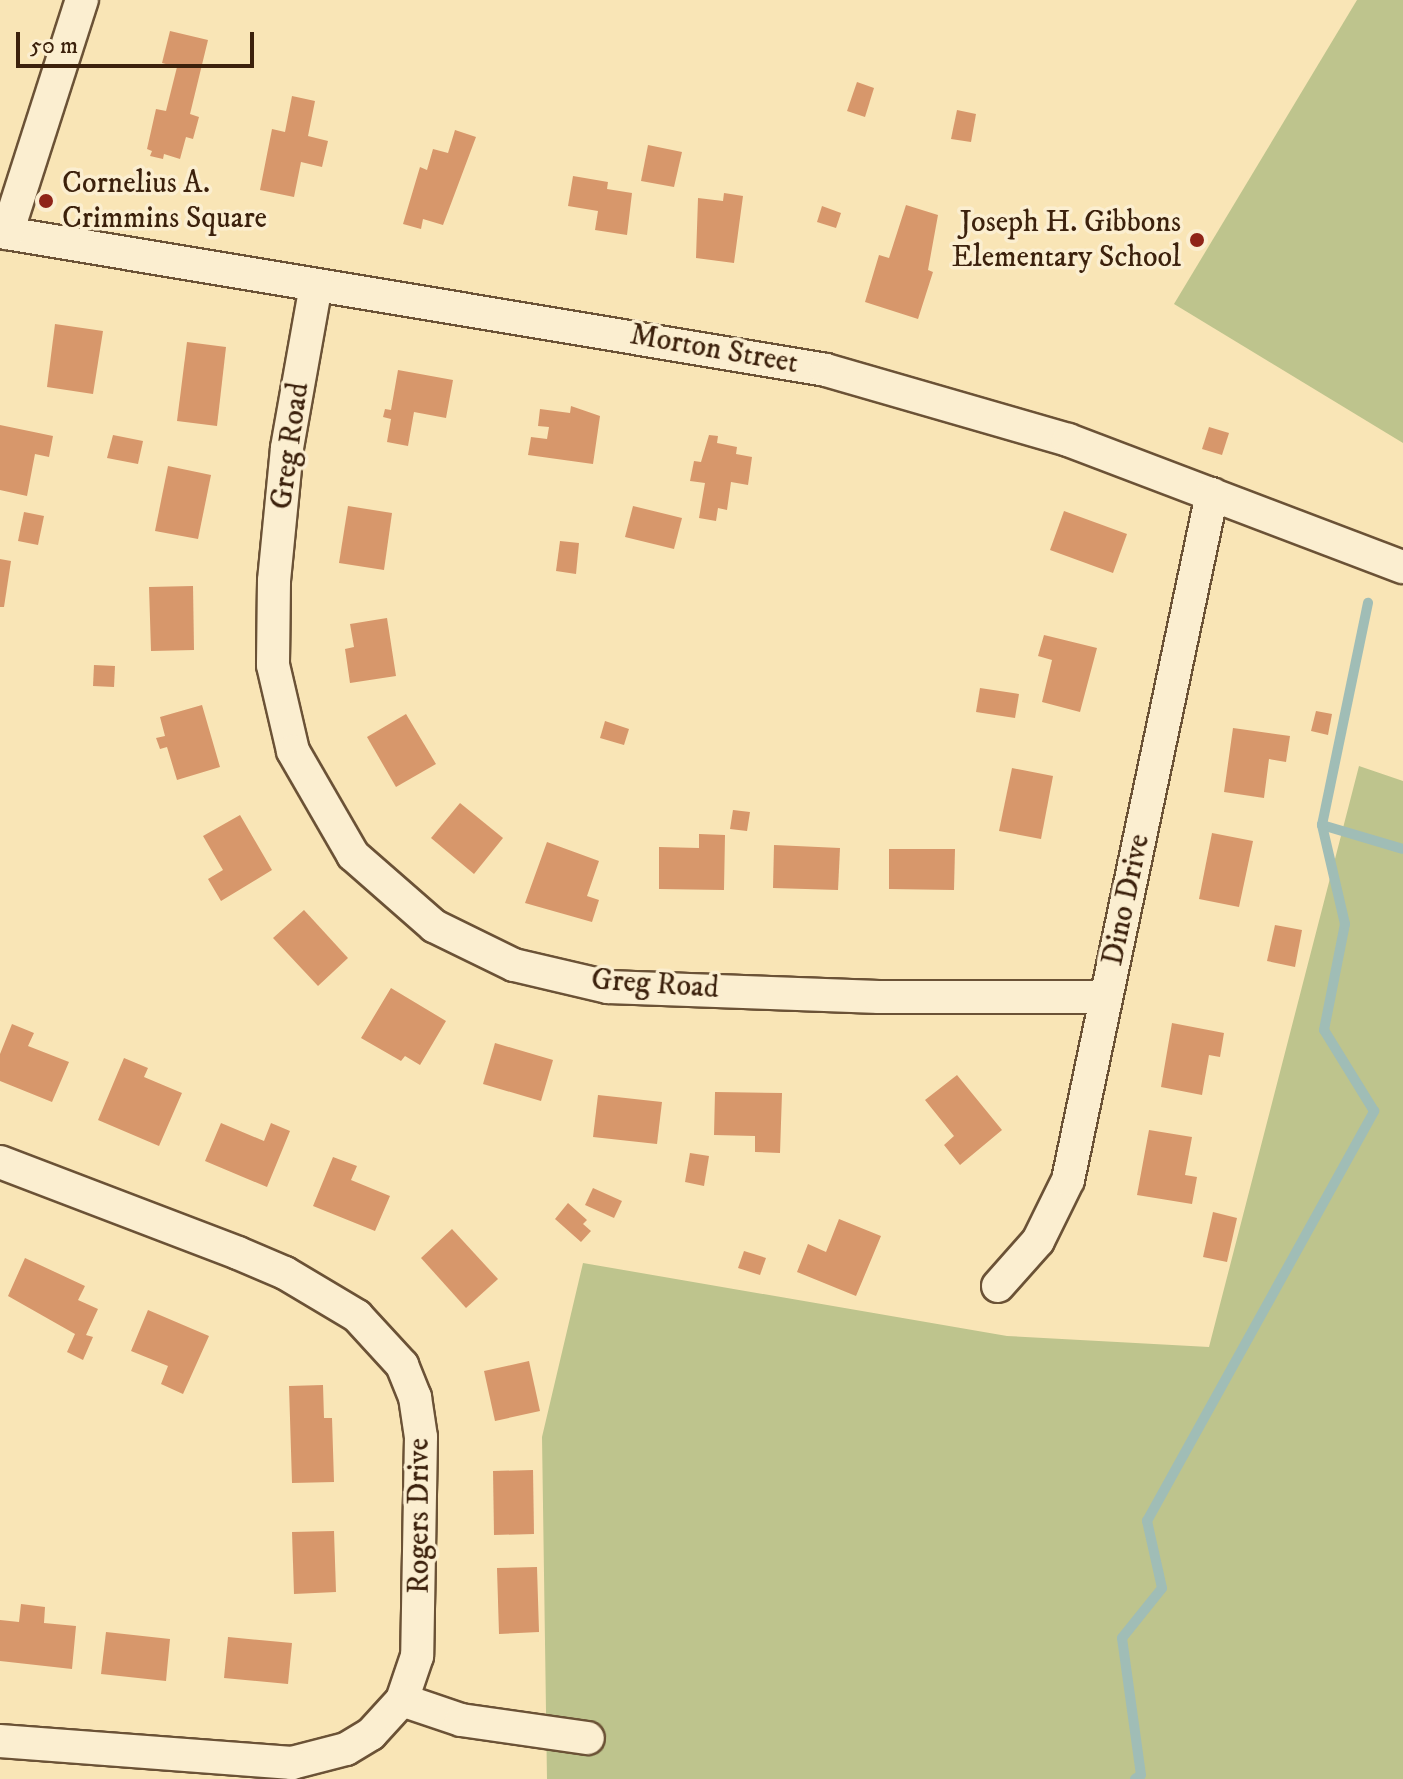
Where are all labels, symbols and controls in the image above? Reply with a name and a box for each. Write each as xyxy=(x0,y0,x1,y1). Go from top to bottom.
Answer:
scale bar xyxy=(20,16,258,66)
text: 50 m xyxy=(30,31,78,61)
place label: Cornelius A. Crimmins Square xyxy=(62,166,267,236)
marker: Cornelius A. Crimmins Square xyxy=(37,192,55,210)
place label: Joseph H. Gibbons Elementary School xyxy=(952,205,1181,276)
marker: Joseph H. Gibbons Elementary School xyxy=(1188,231,1206,249)
street label: Morton Street xyxy=(627,318,801,382)
street label: Greg Road xyxy=(264,380,318,512)
street label: Dino Drive xyxy=(1096,831,1158,969)
street label: Greg Road xyxy=(590,963,720,1007)
street label: Rogers Drive xyxy=(402,1438,438,1594)

